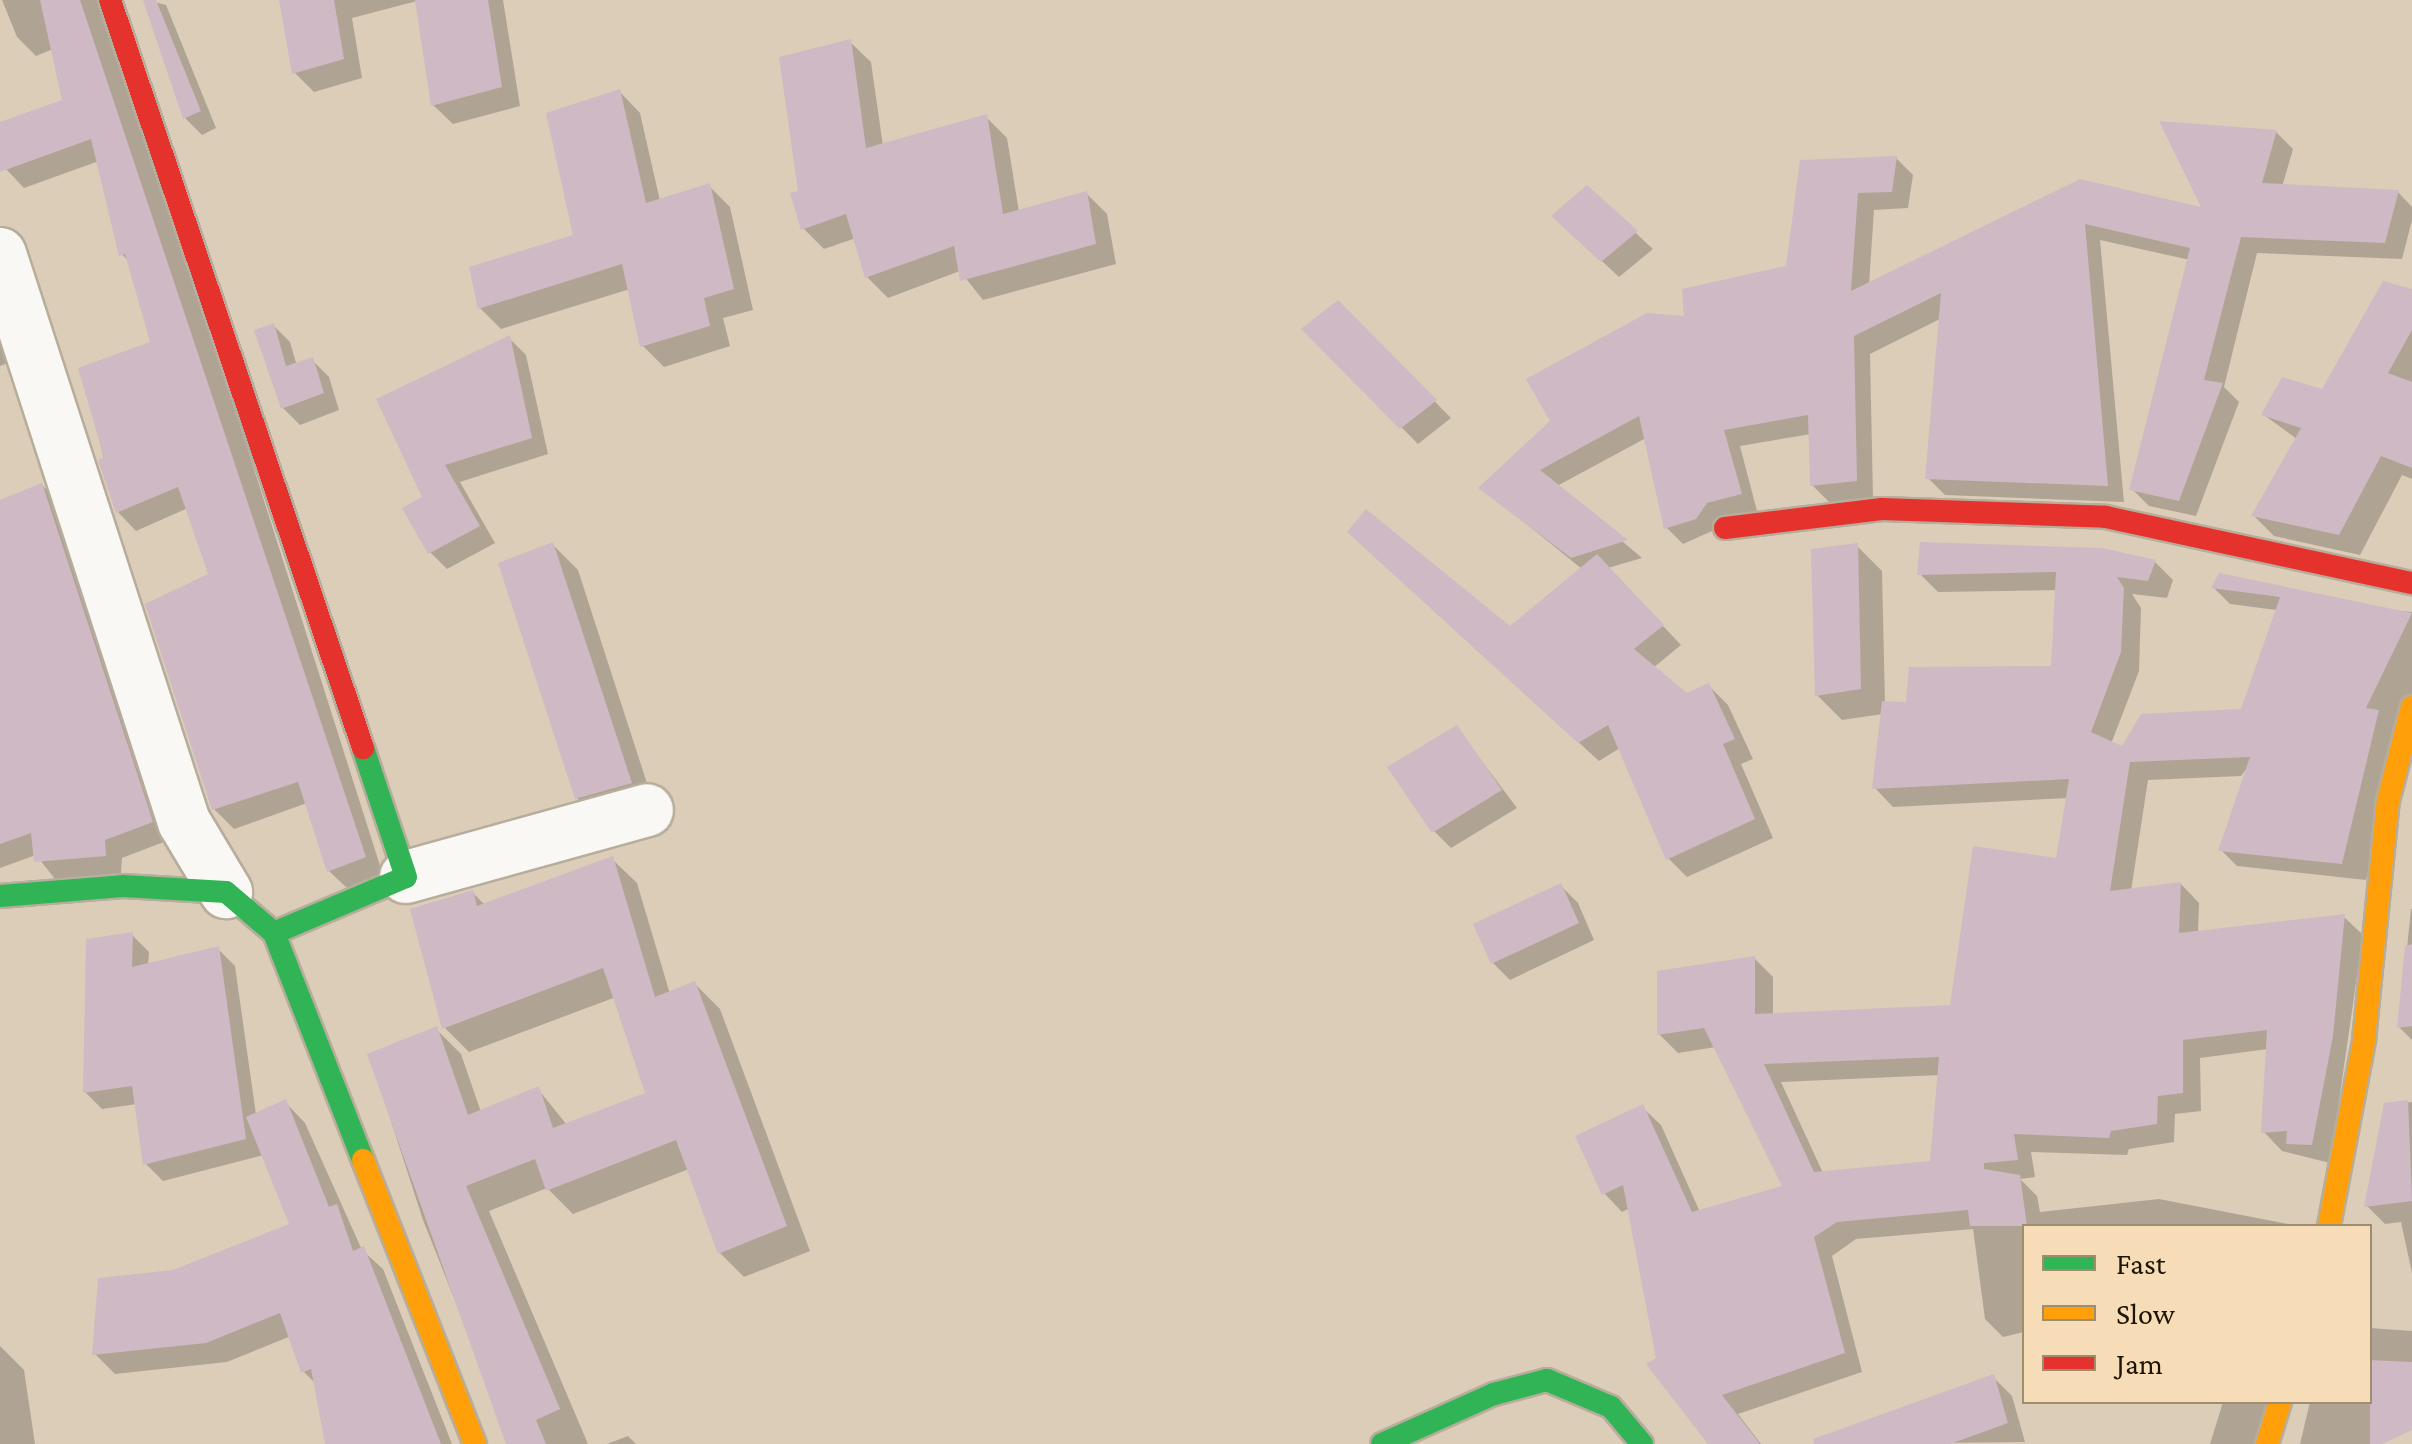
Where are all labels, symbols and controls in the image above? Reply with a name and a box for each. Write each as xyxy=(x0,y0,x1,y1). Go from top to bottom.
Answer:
legend xyxy=(2022,1224,2372,1404)
text: Fast xyxy=(2116,1247,2166,1280)
text: Slow xyxy=(2116,1297,2175,1330)
text: Jam xyxy=(2116,1347,2163,1380)

